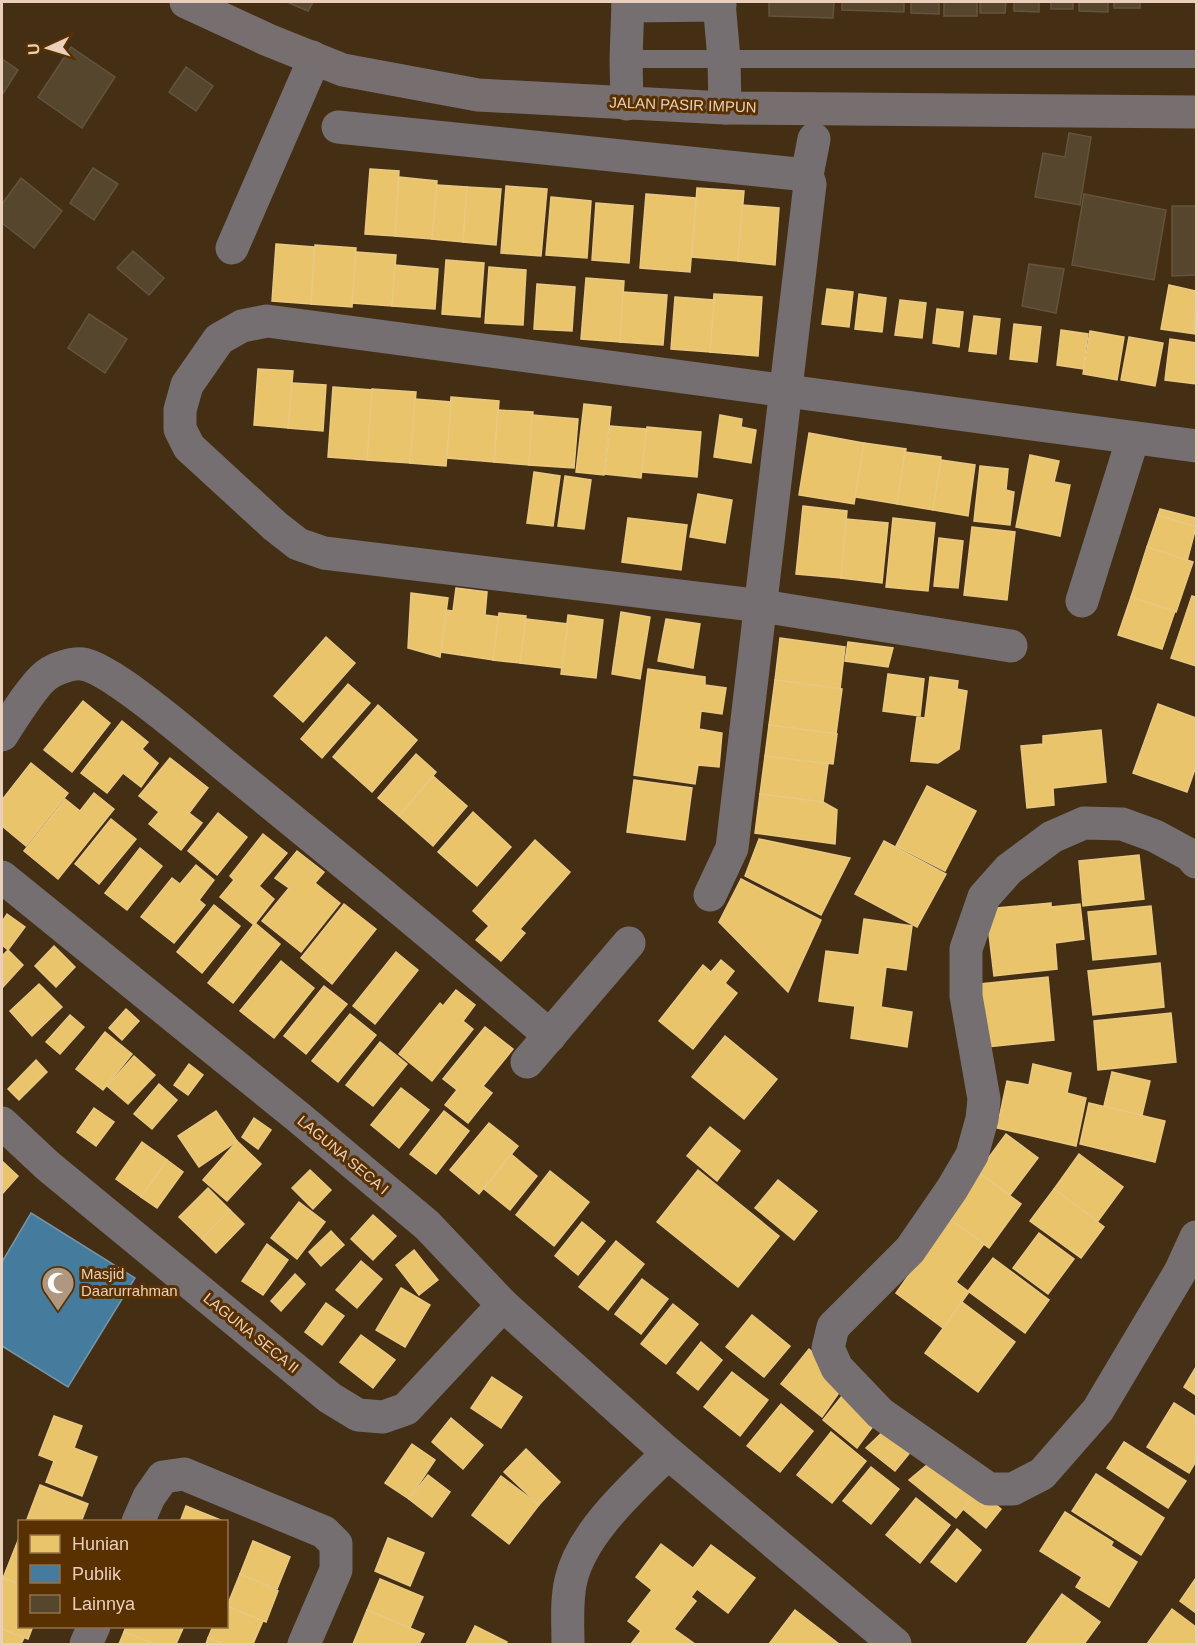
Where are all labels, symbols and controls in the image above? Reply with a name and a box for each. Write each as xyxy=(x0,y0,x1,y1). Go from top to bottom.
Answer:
north arrow xyxy=(18,18,78,78)
text: U xyxy=(25,43,42,55)
street label: JALAN PASIR IMPUN xyxy=(609,93,757,116)
street label: LAGUNA SECA I xyxy=(294,1112,392,1198)
mosque icon: Masjid Daarurrahman xyxy=(40,1265,76,1312)
place label: Masjid Daarurrahman xyxy=(81,1265,178,1299)
street label: LAGUNA SECA II xyxy=(200,1289,302,1376)
legend xyxy=(18,1520,228,1628)
text: Hunian xyxy=(72,1534,129,1554)
text: Publik xyxy=(72,1564,122,1584)
text: Lainnya xyxy=(72,1594,136,1614)

